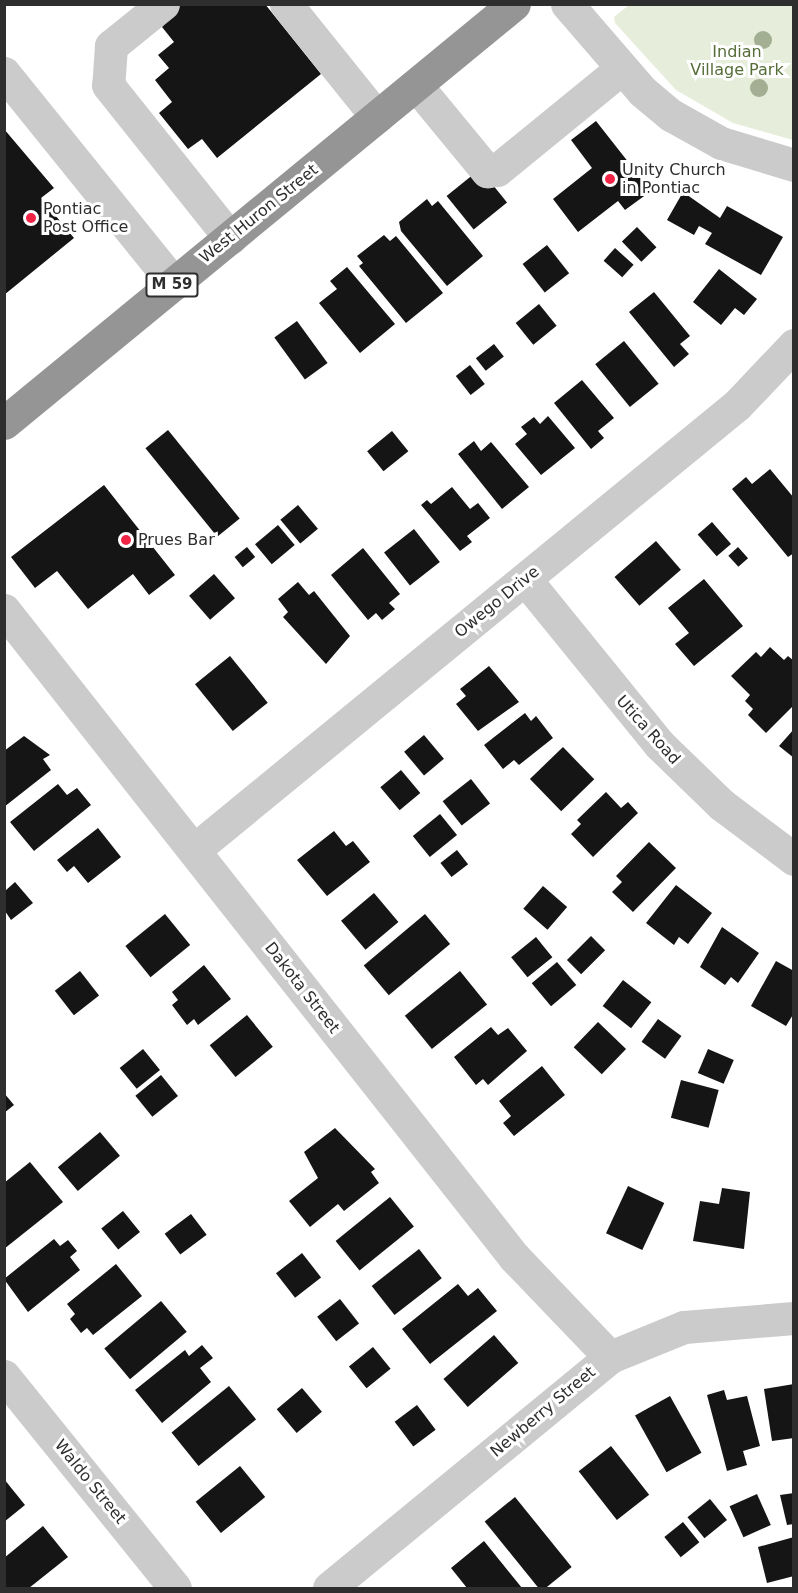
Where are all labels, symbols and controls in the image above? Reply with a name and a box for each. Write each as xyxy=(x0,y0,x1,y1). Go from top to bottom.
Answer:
park label: Indian Village Park xyxy=(690,42,784,80)
street label: West Huron Street xyxy=(196,160,322,268)
place label: Unity Church in Pontiac xyxy=(622,160,726,198)
marker: Unity Church in Pontiac xyxy=(603,172,617,186)
place label: Pontiac Post Office xyxy=(43,199,128,237)
marker: Pontiac Post Office xyxy=(24,211,38,225)
road number: M 59 xyxy=(145,273,199,297)
place label: Prues Bar xyxy=(138,530,215,550)
marker: Prues Bar xyxy=(119,533,133,547)
street label: Owego Drive xyxy=(451,562,543,642)
street label: Utica Road xyxy=(612,692,684,768)
street label: Dakota Street xyxy=(260,939,344,1037)
street label: Newberry Street xyxy=(487,1363,599,1461)
street label: Waldo Street xyxy=(50,1436,130,1528)

